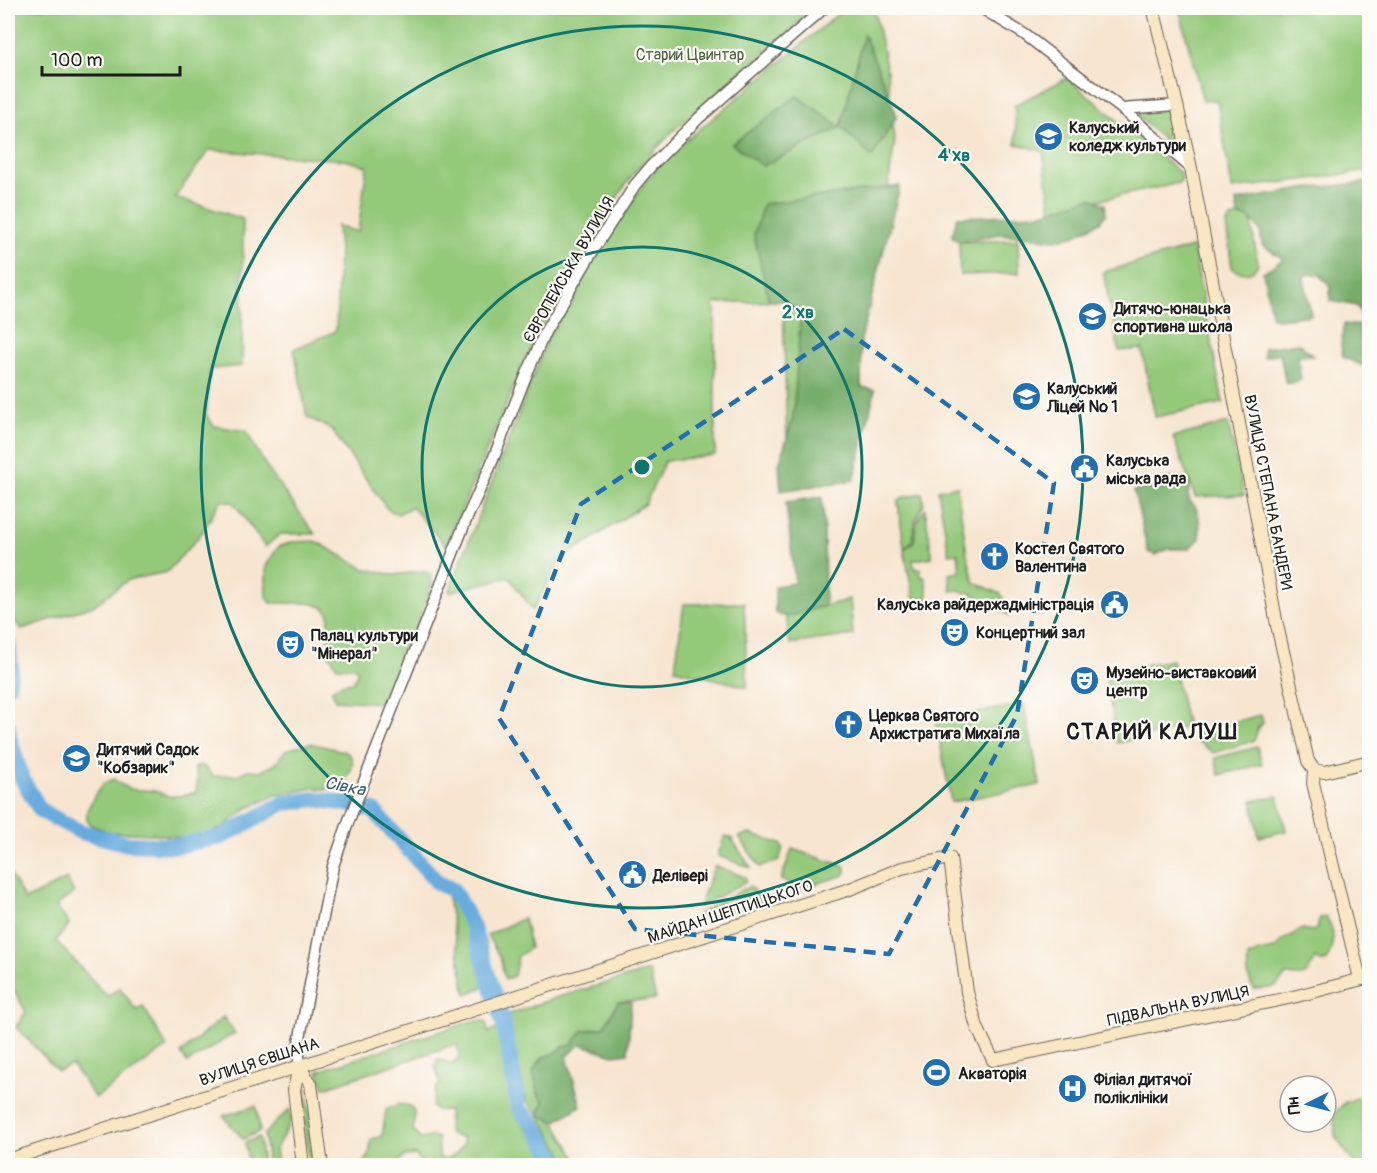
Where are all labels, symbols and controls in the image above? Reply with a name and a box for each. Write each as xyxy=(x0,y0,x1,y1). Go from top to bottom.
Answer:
scale bar xyxy=(42,39,180,77)
park label: Старий Цвинтар xyxy=(636,45,744,65)
text: 100 m xyxy=(51,49,103,72)
place label: Калуський коледж культури xyxy=(1069,118,1187,156)
school or university icon: Калуський коледж культури xyxy=(1032,120,1064,152)
text: 4 хв xyxy=(938,144,970,167)
street label: ЄВРОПЕЙСЬКА ВУЛИЦЯ xyxy=(519,193,619,346)
place label: Дитячо-юнацька спортивна школа xyxy=(1113,299,1233,337)
text: 2 хв xyxy=(782,301,814,324)
school or university icon: Дитячо-юнацька спортивна школа xyxy=(1077,301,1109,333)
place label: Калуський Ліцей № 1 xyxy=(1046,379,1118,417)
school or university icon: Калуський Ліцей № 1 xyxy=(1010,381,1042,413)
street label: ВУЛИЦЯ СТЕПАНА БАНДЕРИ xyxy=(1239,393,1297,592)
place label: Калуська міська рада xyxy=(1106,451,1187,489)
public building icon: Калуська міська рада xyxy=(1069,453,1101,485)
centre of rings xyxy=(632,457,652,477)
place label: Костел Святого Валентина xyxy=(1015,539,1125,577)
church icon: Костел Святого Валентина xyxy=(978,541,1010,573)
public building icon: Калуська райдержадміністрація xyxy=(1099,588,1131,620)
place label: Калуська райдержадміністрація xyxy=(877,595,1094,615)
theatre icon: Концертний зал xyxy=(939,616,971,648)
place label: Концертний зал xyxy=(976,623,1085,643)
place label: Палац культури "Мінерал" xyxy=(311,626,419,664)
theatre icon: Палац культури "Мінерал" xyxy=(274,628,306,660)
place label: Музейно-виставковий центр xyxy=(1106,663,1257,701)
theatre icon: Музейно-виставковий центр xyxy=(1069,665,1101,697)
place label: Церква Святого Архистратига Михаїла xyxy=(869,706,1020,744)
church icon: Церква Святого Архистратига Михаїла xyxy=(832,708,864,740)
district label: СТАРИЙ КАЛУШ xyxy=(1066,718,1238,746)
place label: Дитячий Садок "Кобзарик" xyxy=(96,740,199,778)
school or university icon: Дитячий Садок "Кобзарик" xyxy=(60,742,92,774)
water label: Сівка xyxy=(323,771,369,802)
public building icon: Делівері xyxy=(616,859,648,891)
place label: Делівері xyxy=(652,866,708,886)
street label: МАЙДАН ШЕПТИЦЬКОГО xyxy=(645,876,816,948)
street label: ПІДВАЛЬНА ВУЛИЦЯ xyxy=(1105,981,1251,1031)
street label: ВУЛИЦЯ ЄВШАНА xyxy=(197,1033,322,1091)
sports icon: Акваторія xyxy=(921,1057,953,1089)
place label: Акваторія xyxy=(958,1064,1027,1084)
place label: Філіал дитячої поліклініки xyxy=(1093,1070,1193,1108)
hospital icon: Філіал дитячої поліклініки xyxy=(1057,1072,1089,1104)
north arrow xyxy=(1278,1074,1338,1134)
text: Пн xyxy=(1283,1096,1305,1115)

